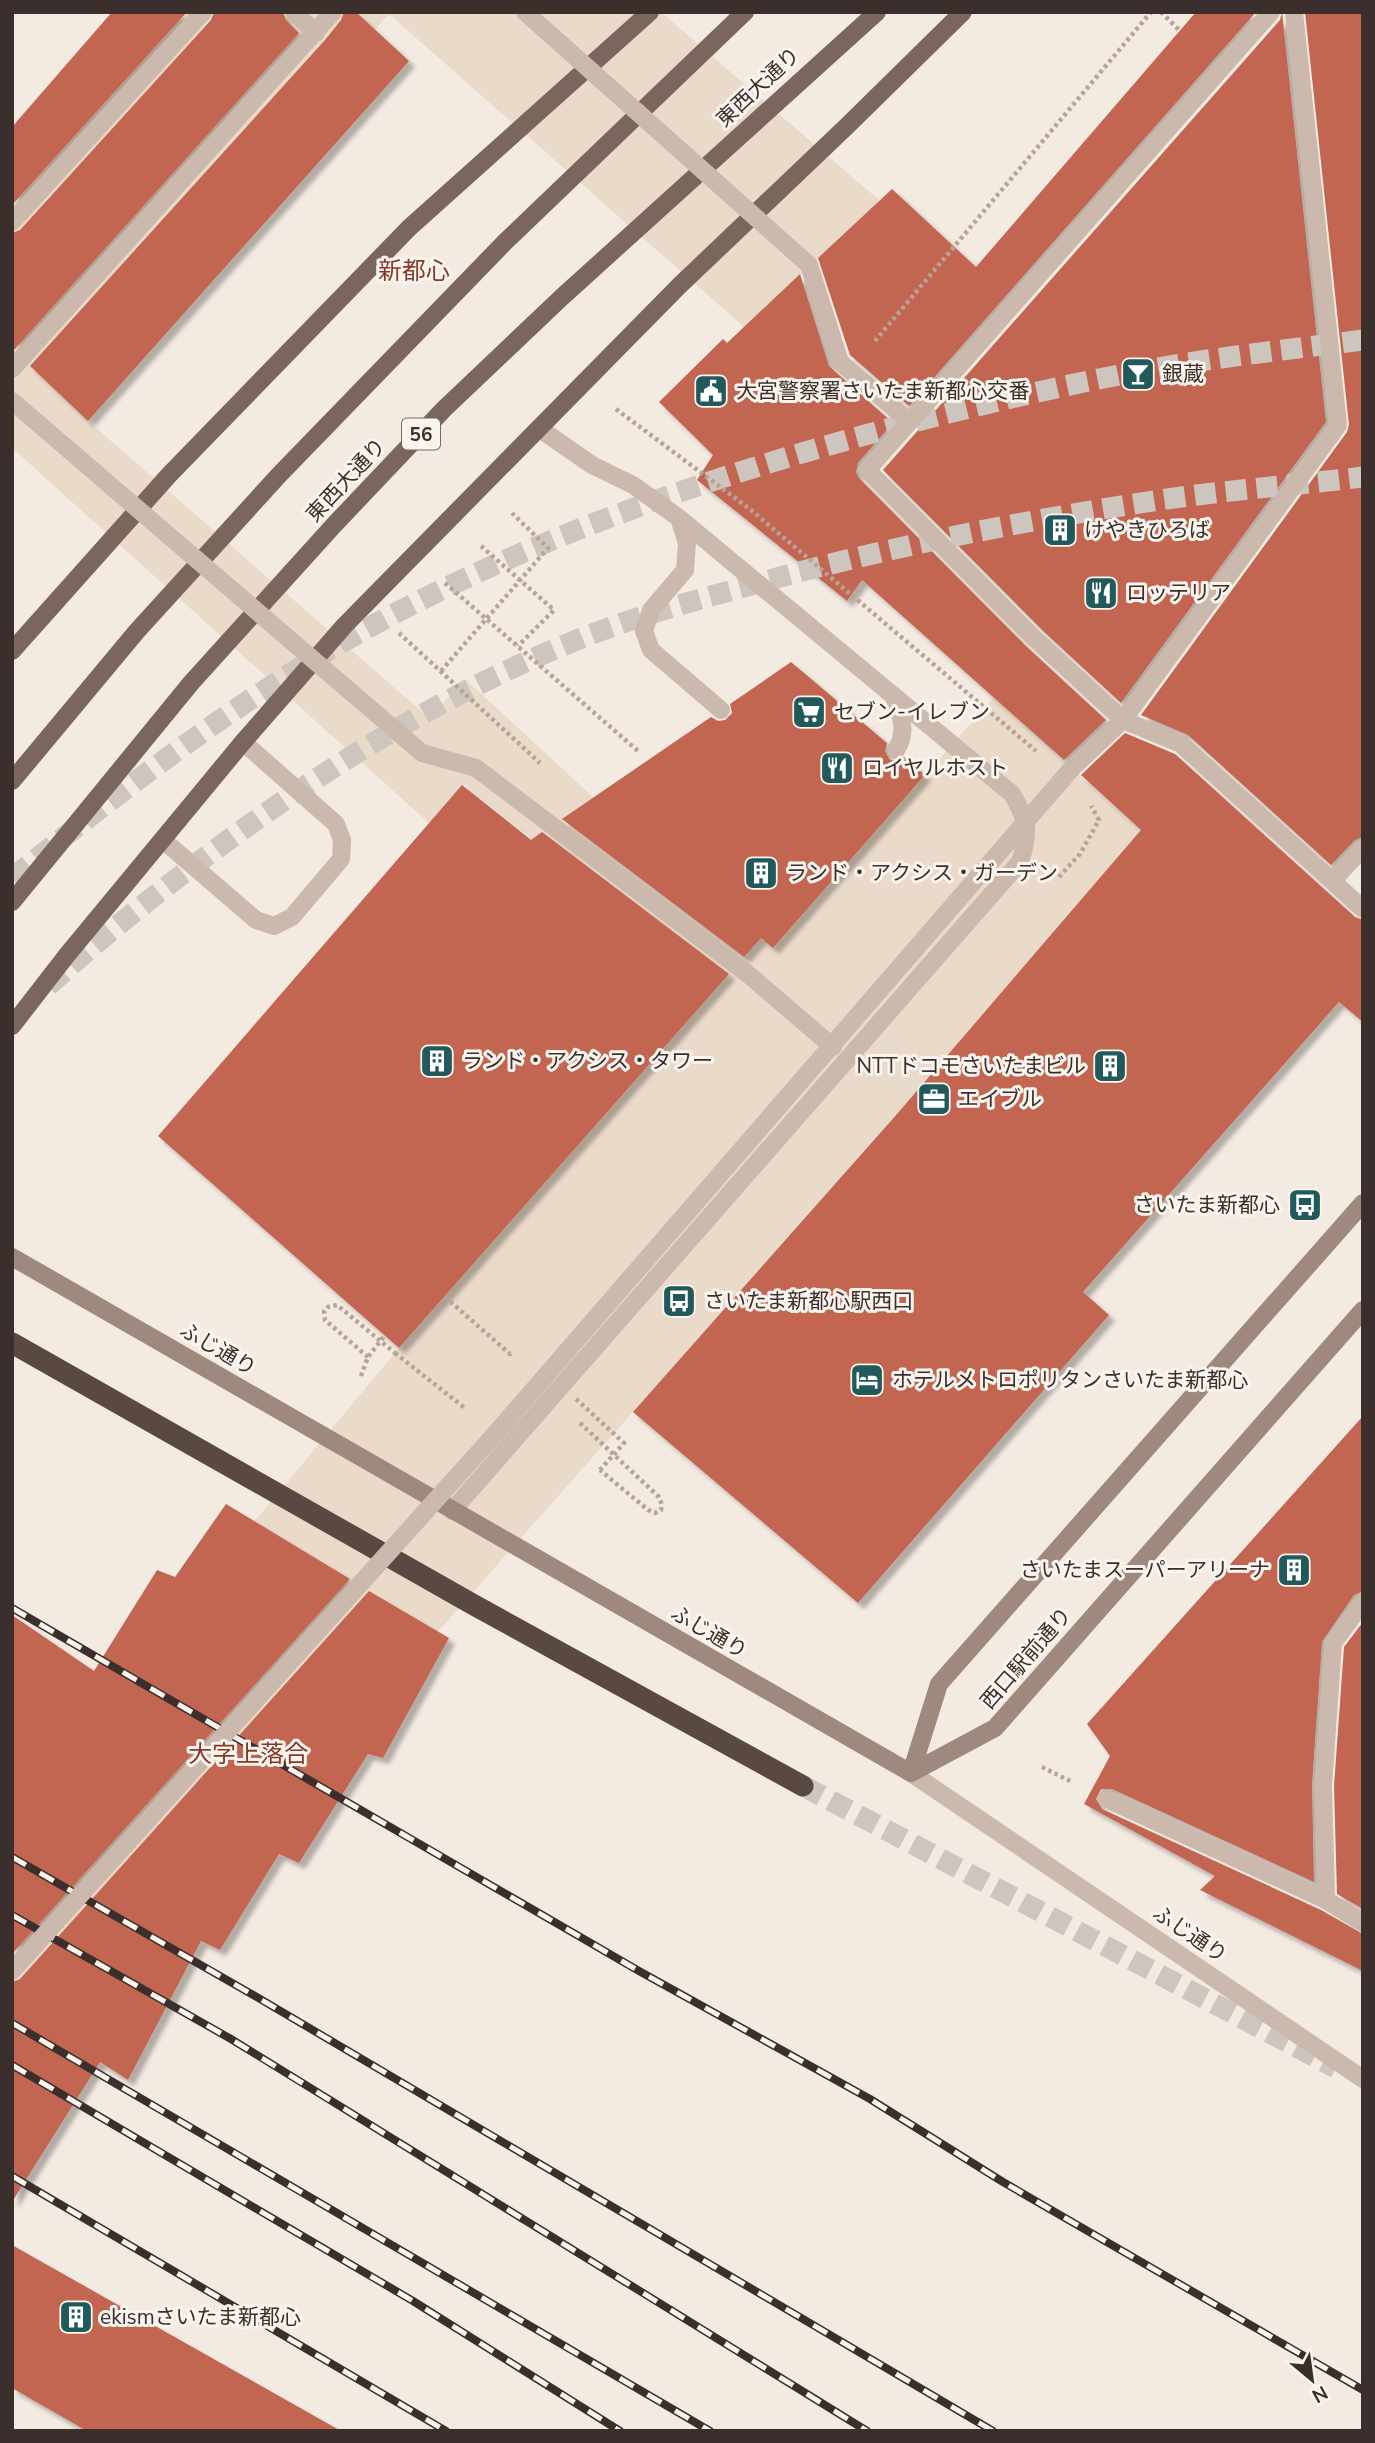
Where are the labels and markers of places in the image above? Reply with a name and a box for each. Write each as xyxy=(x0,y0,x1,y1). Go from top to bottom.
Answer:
bar icon: 銀蔵 xyxy=(1119,355,1157,393)
place label: 銀蔵 xyxy=(1162,360,1204,388)
public building icon: 大宮警察署さいたま新都心交番 xyxy=(692,372,730,410)
place label: 大宮警察署さいたま新都心交番 xyxy=(736,377,1029,405)
building icon: けやきひろば xyxy=(1041,511,1079,549)
place label: けやきひろば xyxy=(1084,516,1210,544)
restaurant icon: ロッテリア xyxy=(1082,574,1120,612)
place label: ロッテリア xyxy=(1126,579,1231,607)
supermarket icon: セブン-イレブン xyxy=(790,693,828,731)
place label: セブン-イレブン xyxy=(834,698,990,726)
restaurant icon: ロイヤルホスト xyxy=(818,749,856,787)
place label: ロイヤルホスト xyxy=(862,754,1008,782)
building icon: ランド・アクシス・ガーデン xyxy=(742,854,780,892)
place label: ランド・アクシス・ガーデン xyxy=(786,859,1058,887)
building icon: ランド・アクシス・タワー xyxy=(418,1042,456,1080)
place label: ランド・アクシス・タワー xyxy=(462,1047,713,1075)
building icon: NTTドコモさいたまビル xyxy=(1091,1047,1129,1085)
place label: NTTドコモさいたまビル xyxy=(857,1052,1086,1080)
office icon: エイブル xyxy=(915,1080,953,1118)
place label: エイブル xyxy=(958,1085,1042,1113)
bus stop icon: さいたま新都心 xyxy=(1286,1186,1324,1224)
place label: さいたま新都心 xyxy=(1134,1191,1280,1219)
bus stop icon: さいたま新都心駅西口 xyxy=(660,1282,698,1320)
place label: さいたま新都心駅西口 xyxy=(704,1287,913,1315)
hotel icon: ホテルメトロポリタンさいたま新都心 xyxy=(848,1361,886,1399)
place label: ホテルメトロポリタンさいたま新都心 xyxy=(892,1366,1248,1394)
building icon: さいたまスーパーアリーナ xyxy=(1275,1551,1313,1589)
place label: さいたまスーパーアリーナ xyxy=(1020,1556,1270,1584)
building icon: ekismさいたま新都心 xyxy=(57,2298,95,2336)
place label: ekismさいたま新都心 xyxy=(100,2303,301,2331)

